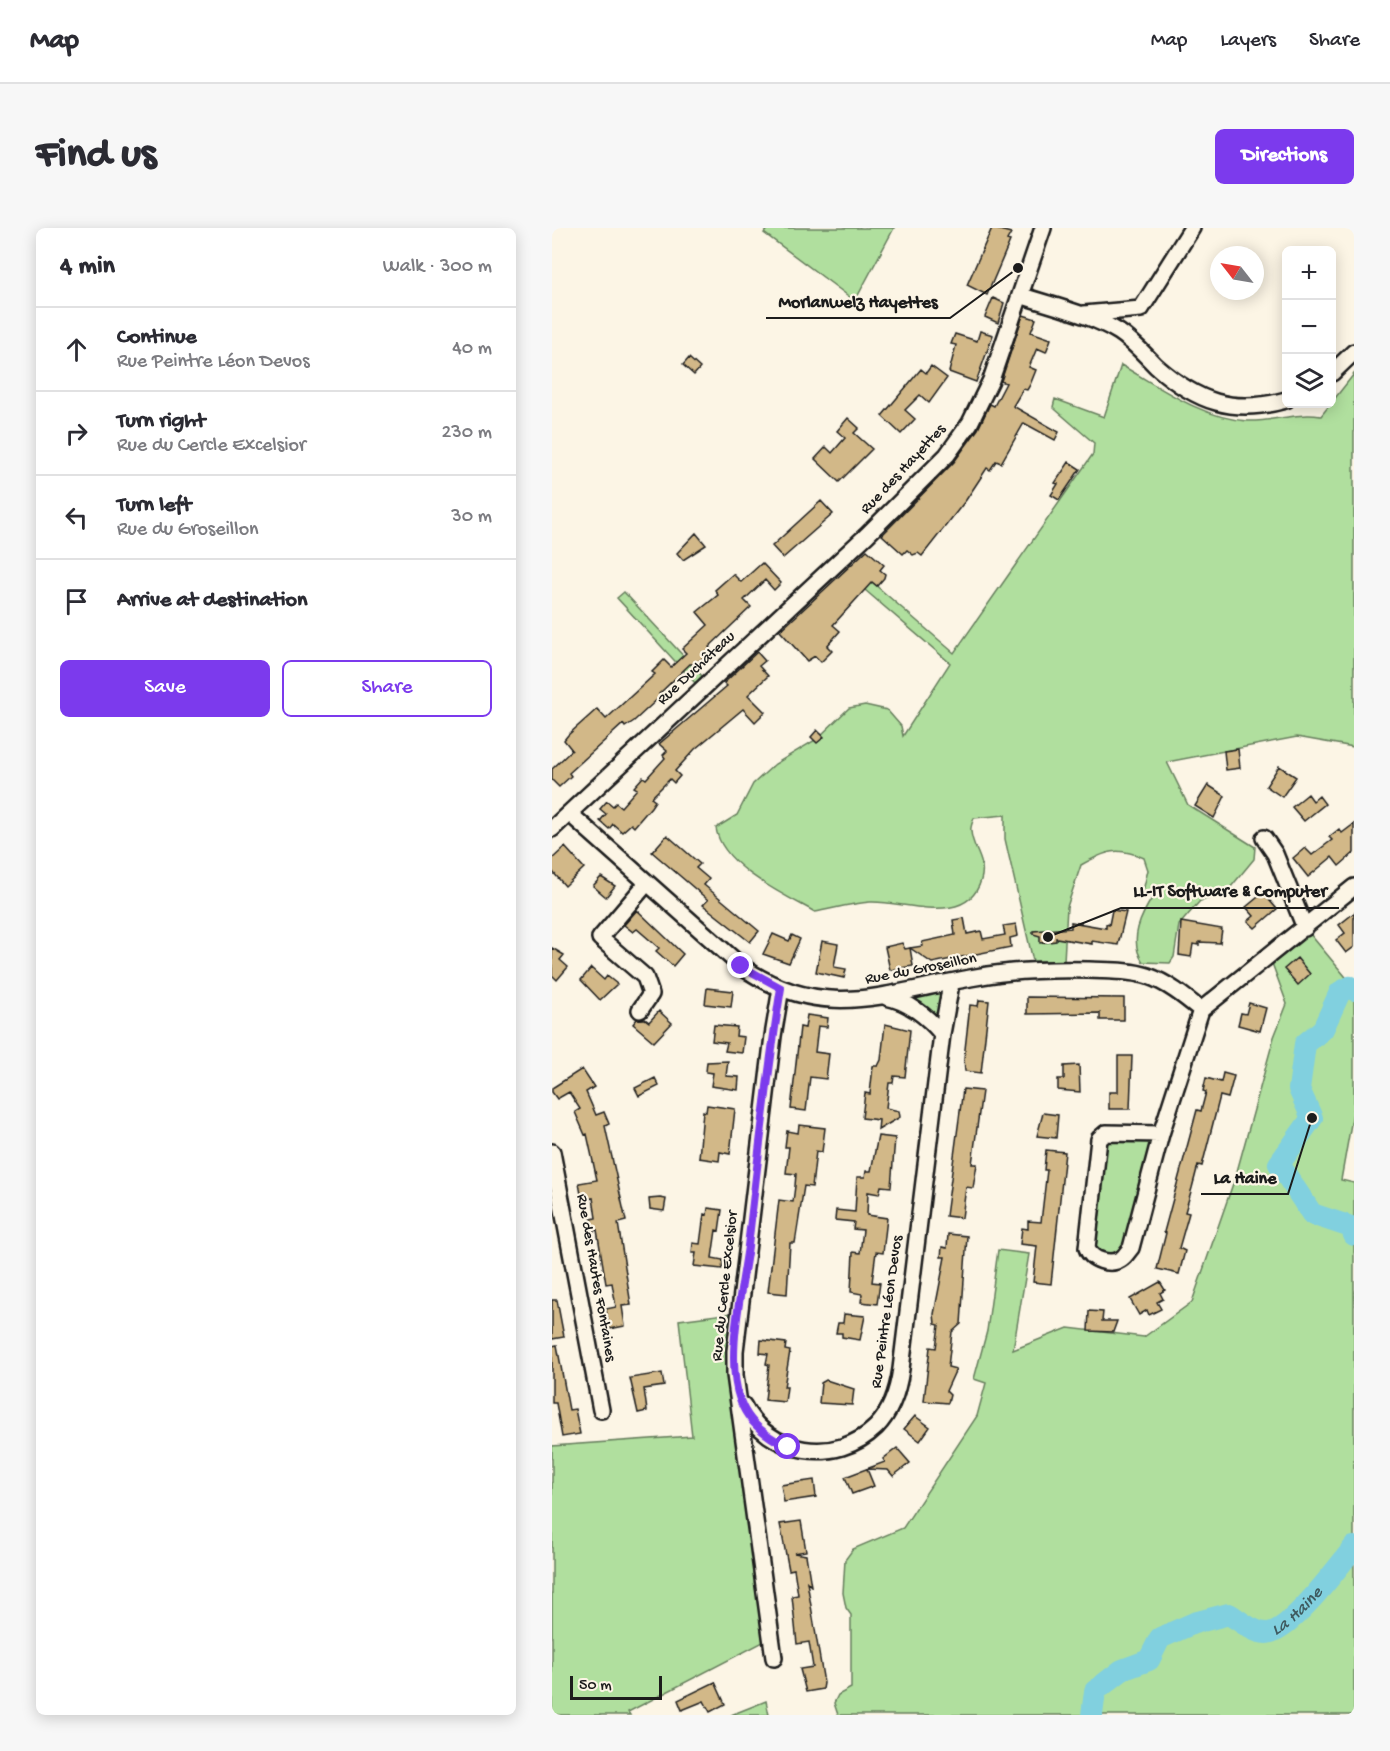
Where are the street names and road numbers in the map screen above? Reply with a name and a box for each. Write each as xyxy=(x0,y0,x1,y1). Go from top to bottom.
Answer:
street label: Rue des Hayettes xyxy=(857,420,951,519)
street label: Rue Duchâteau xyxy=(654,628,740,710)
street label: Rue du Groseillon xyxy=(864,950,979,990)
street label: Rue des Hautes Fontaines xyxy=(571,1193,619,1364)
street label: Rue du Cercle Excelsior xyxy=(709,1209,743,1362)
street label: Rue Peintre Léon Devos xyxy=(868,1233,908,1390)

